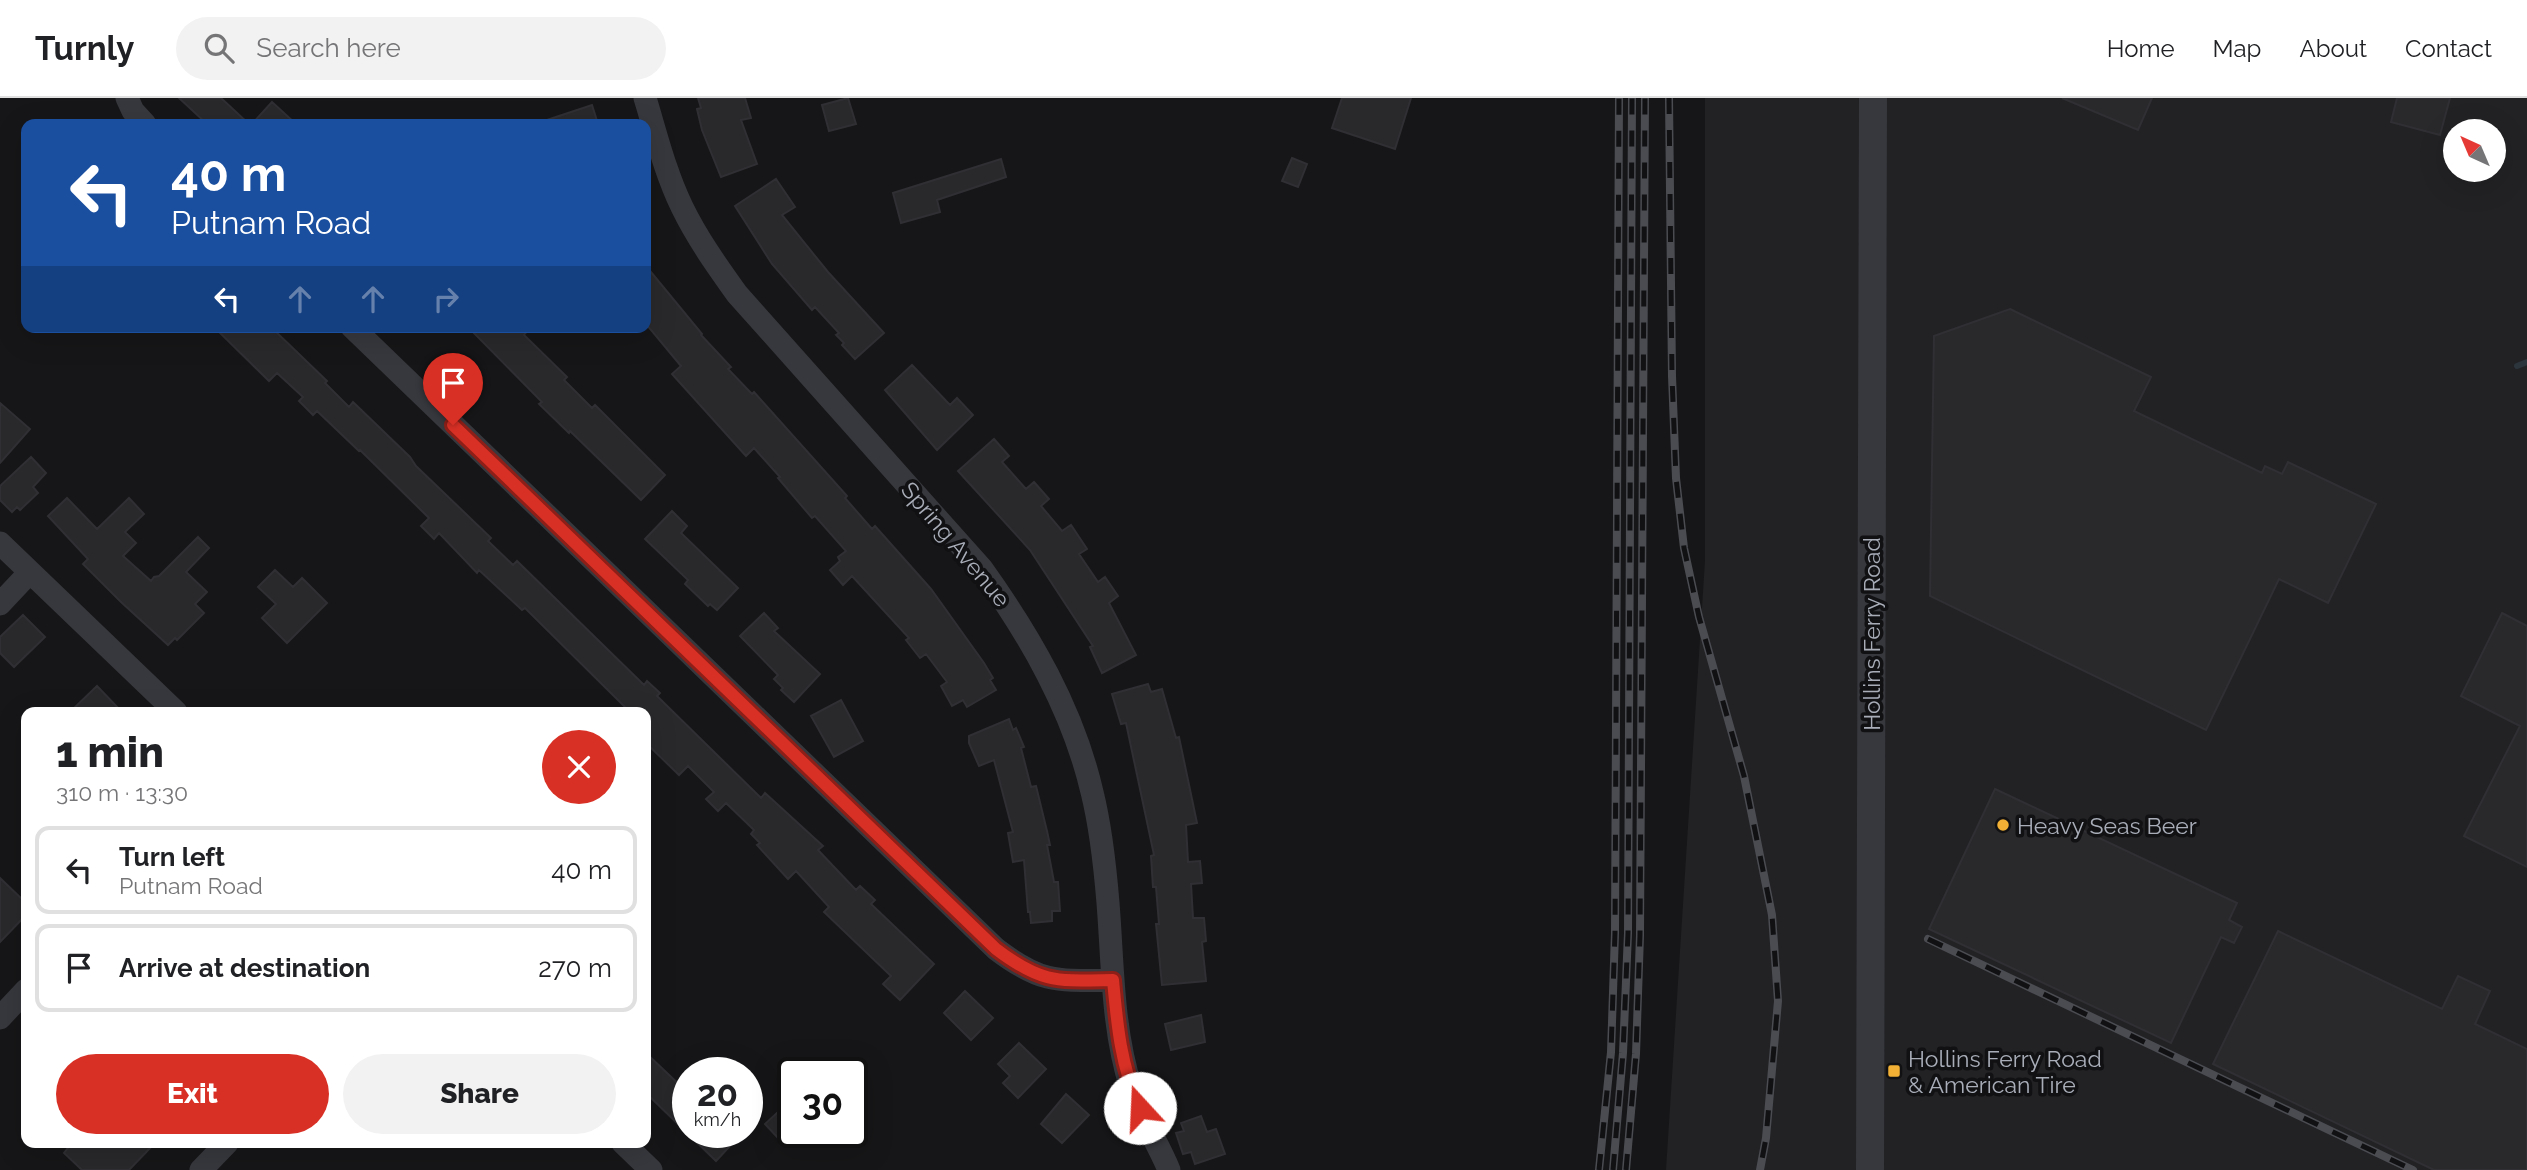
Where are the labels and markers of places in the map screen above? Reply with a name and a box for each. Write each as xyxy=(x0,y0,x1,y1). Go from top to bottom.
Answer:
pin xyxy=(423,353,483,425)
place label: Heavy Seas Beer xyxy=(2017,812,2197,839)
marker: Heavy Seas Beer xyxy=(1995,817,2011,833)
place label: Hollins Ferry Road & American Tire xyxy=(1908,1045,2102,1098)
marker: Hollins Ferry Road & American Tire xyxy=(1886,1063,1902,1079)

